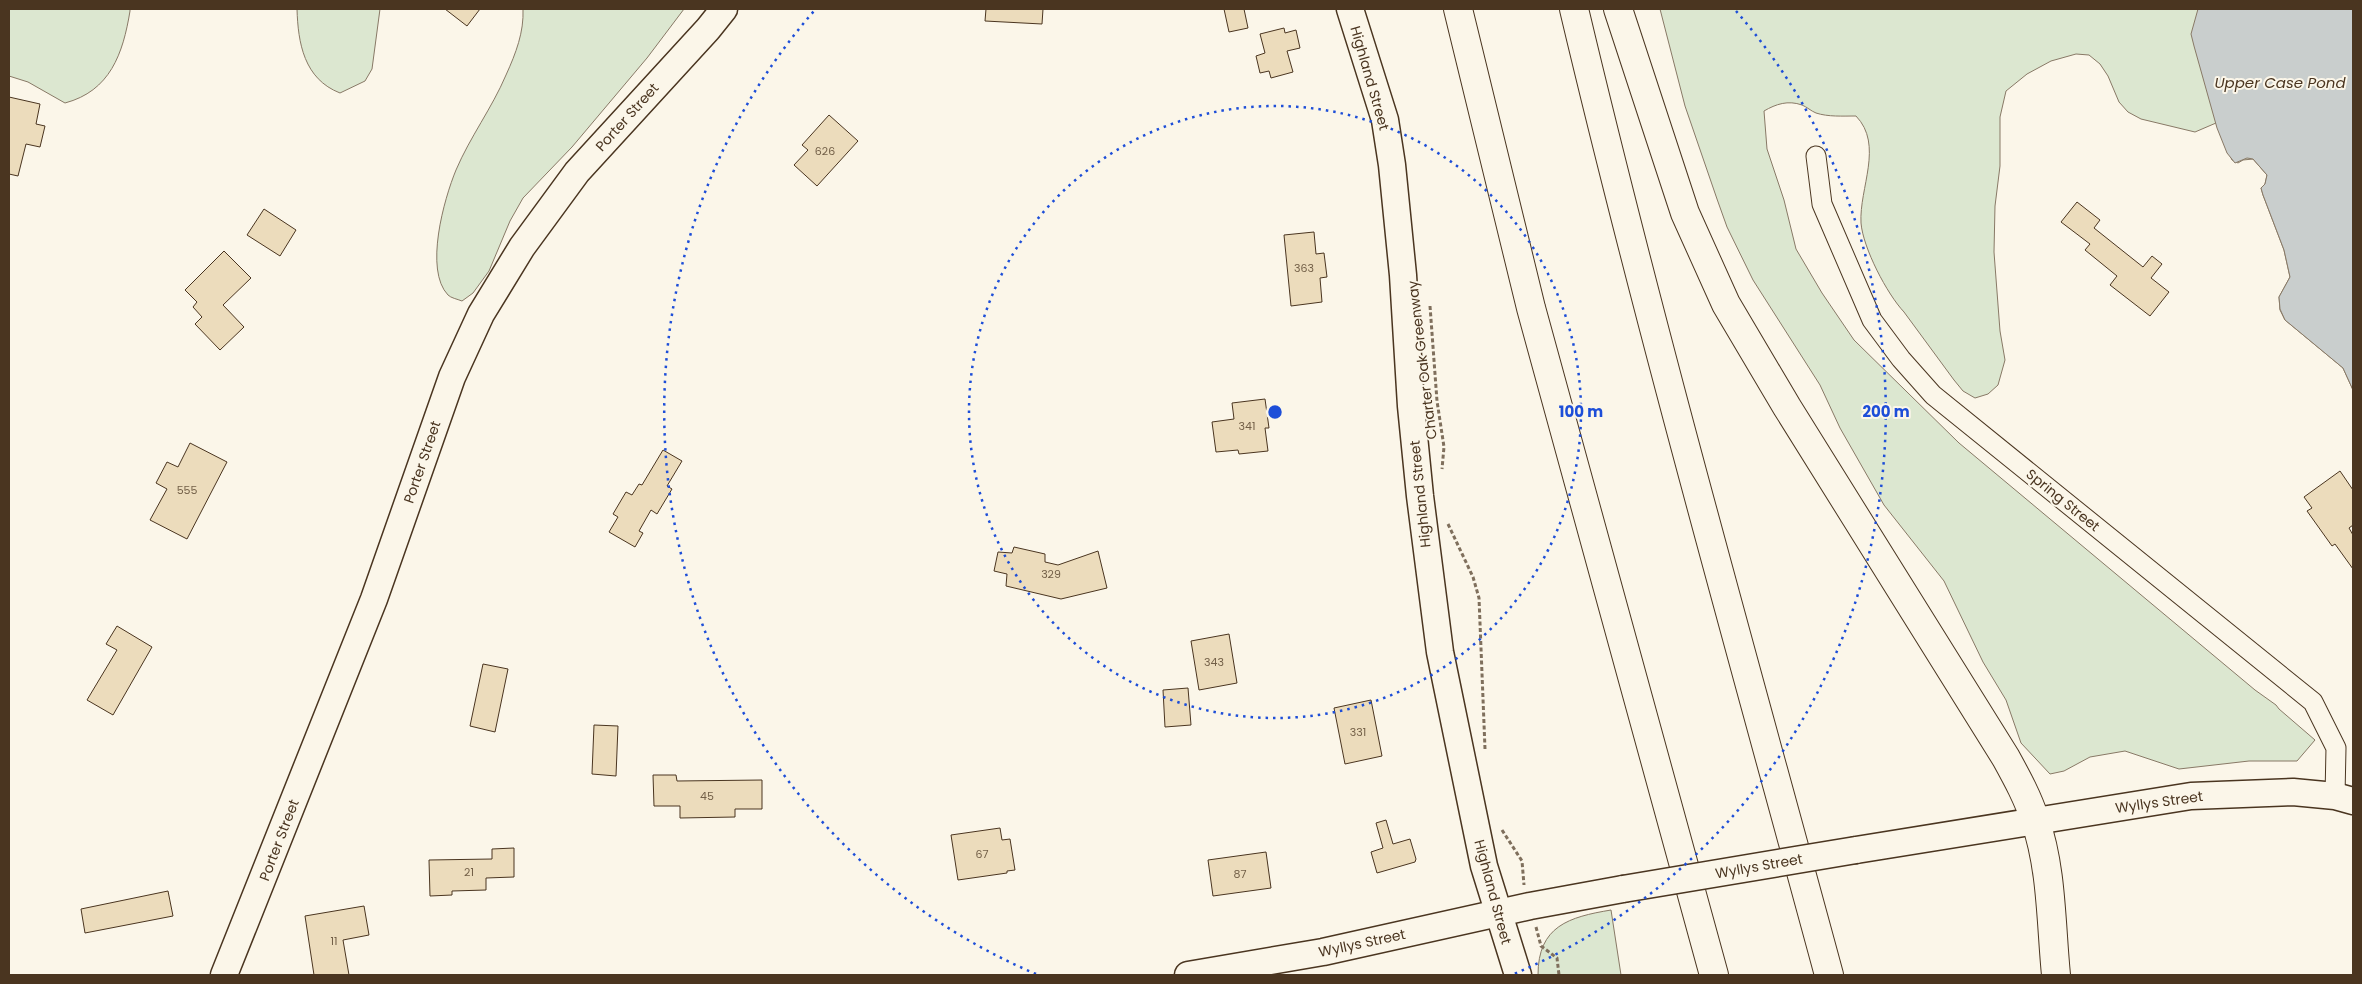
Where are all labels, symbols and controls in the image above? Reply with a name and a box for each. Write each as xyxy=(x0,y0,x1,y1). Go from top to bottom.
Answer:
street label: Highland Street xyxy=(1346,24,1394,132)
water label: Upper Case Pond xyxy=(2214,72,2346,93)
street label: Porter Street xyxy=(591,78,663,156)
house number: 626 xyxy=(815,143,835,159)
house number: 363 xyxy=(1294,260,1314,276)
street label: Charter Oak Greenway xyxy=(1402,279,1442,441)
text: 100 m xyxy=(1559,401,1603,422)
text: 200 m xyxy=(1862,401,1910,422)
centre of rings xyxy=(1266,403,1284,421)
street label: Porter Street xyxy=(399,418,445,506)
house number: 341 xyxy=(1239,418,1255,434)
street label: Highland Street xyxy=(1404,439,1436,549)
street label: Spring Street xyxy=(2022,464,2104,536)
house number: 555 xyxy=(177,482,197,498)
house number: 329 xyxy=(1041,566,1061,582)
house number: 343 xyxy=(1204,654,1224,670)
house number: 331 xyxy=(1350,724,1366,740)
street label: Wyllys Street xyxy=(2114,786,2204,818)
house number: 45 xyxy=(700,788,714,804)
street label: Porter Street xyxy=(254,796,304,884)
street label: Highland Street xyxy=(1469,837,1517,947)
house number: 67 xyxy=(976,846,989,862)
street label: Wyllys Street xyxy=(1714,848,1804,884)
house number: 21 xyxy=(464,864,474,880)
house number: 87 xyxy=(1234,866,1246,882)
street label: Wyllys Street xyxy=(1317,924,1407,962)
house number: 11 xyxy=(330,933,338,949)

